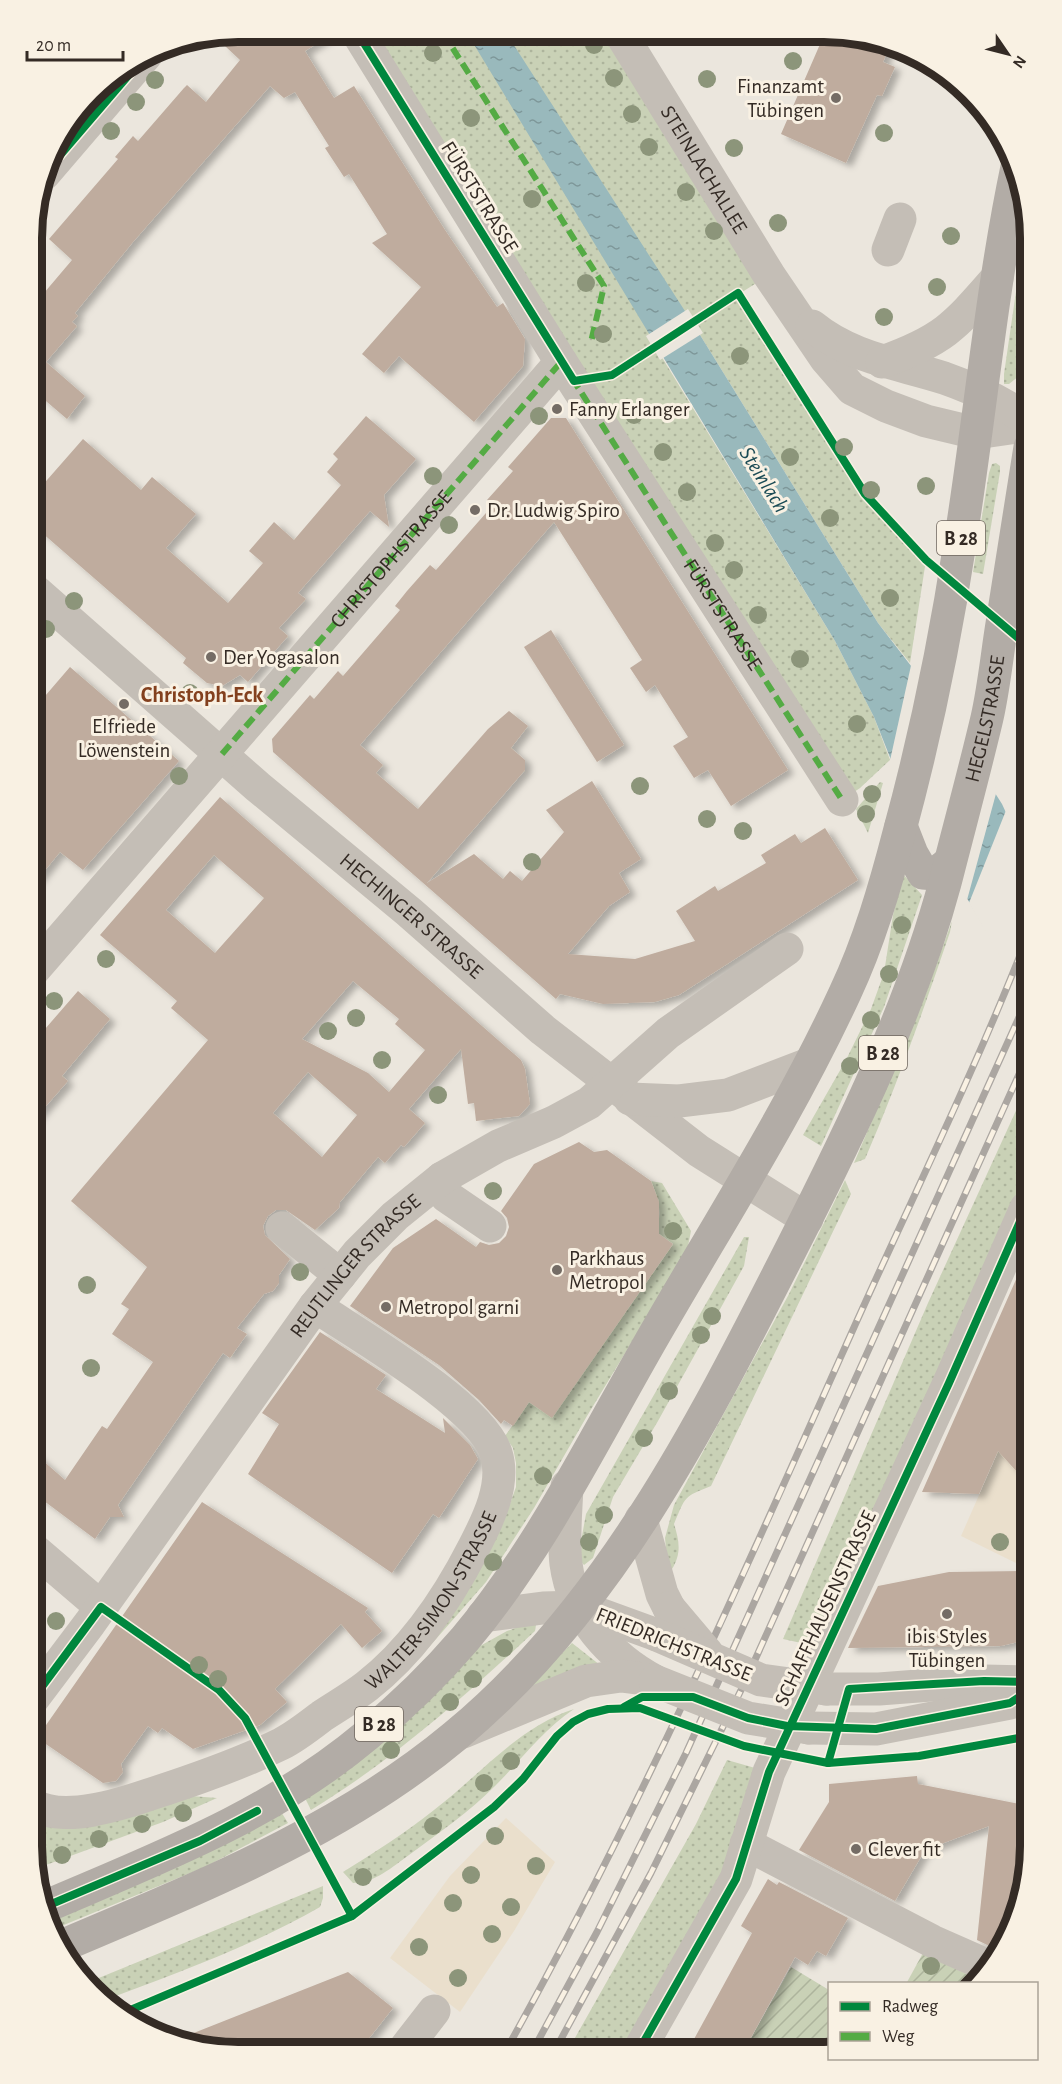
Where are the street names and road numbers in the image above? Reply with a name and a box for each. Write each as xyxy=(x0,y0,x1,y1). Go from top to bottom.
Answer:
street label: STEINLACHALLEE xyxy=(657,102,751,237)
street label: FÜRSTSTRASSE xyxy=(437,137,523,257)
street label: CHRISTOPHSTRASSE xyxy=(326,487,456,632)
road number: B 28 xyxy=(937,521,985,555)
street label: FÜRSTSTRASSE xyxy=(679,556,766,674)
street label: HEGELSTRASSE xyxy=(961,654,1008,785)
street label: HECHINGER STRASSE xyxy=(336,849,487,983)
road number: B 28 xyxy=(859,1036,907,1070)
street label: REUTLINGER STRASSE xyxy=(286,1190,424,1341)
street label: SCHAFFHAUSENSTRASSE xyxy=(771,1507,880,1709)
street label: WALTER-SIMON-STRASSE xyxy=(361,1508,500,1694)
street label: FRIEDRICHSTRASSE xyxy=(593,1604,755,1685)
road number: B 28 xyxy=(355,1707,403,1741)

